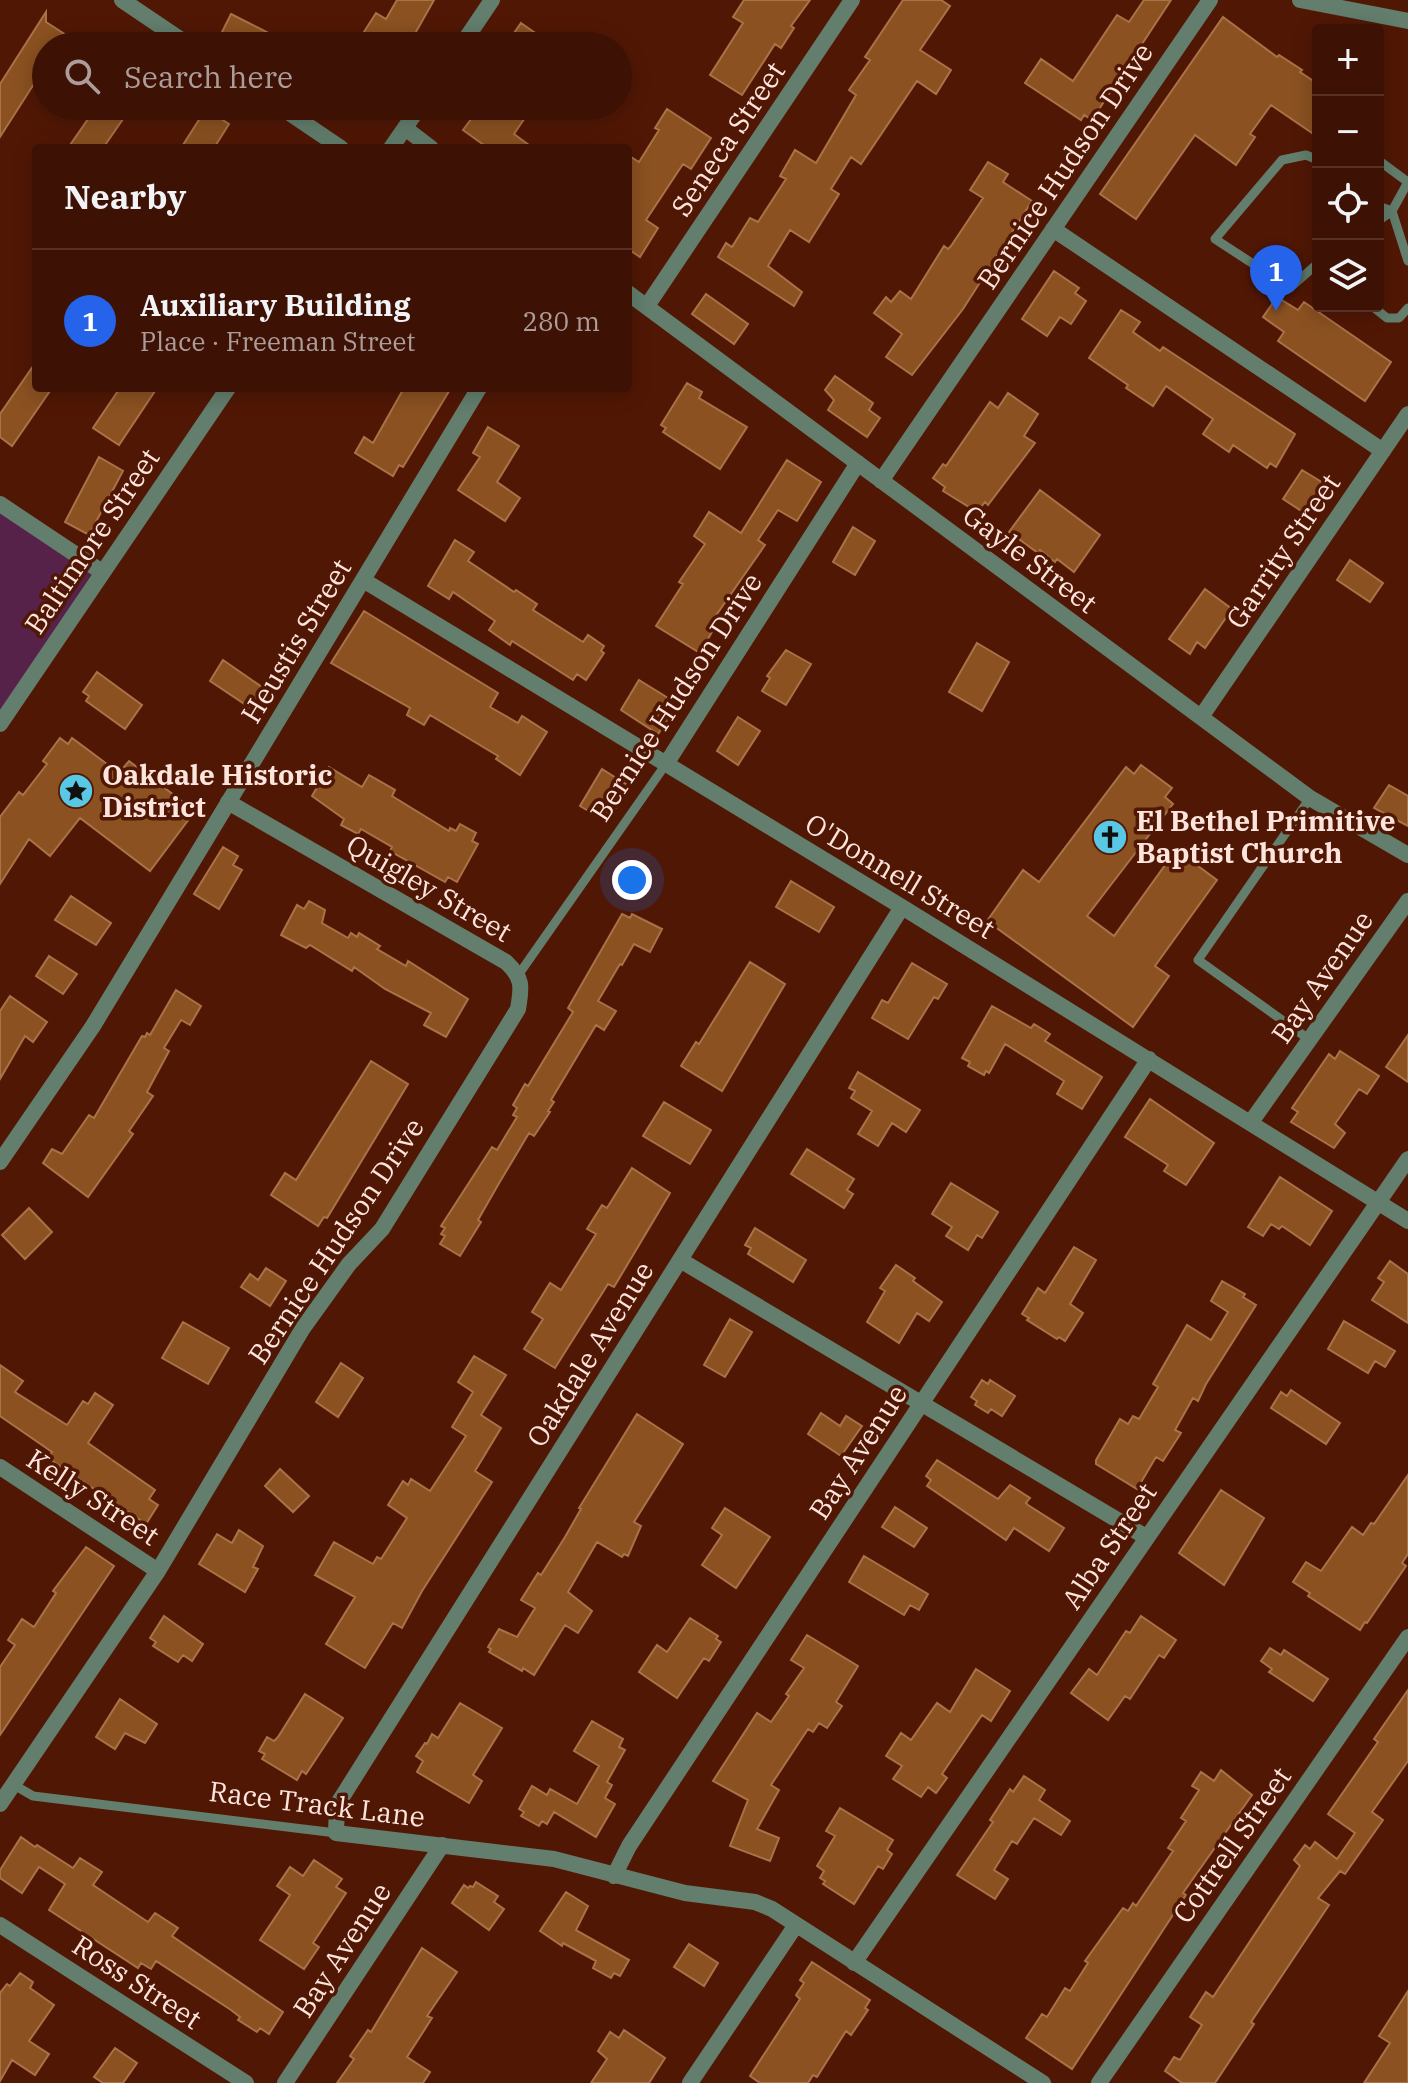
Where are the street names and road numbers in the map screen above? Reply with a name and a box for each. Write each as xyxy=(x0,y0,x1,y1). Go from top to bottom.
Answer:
street label: Bernice Hudson Drive xyxy=(968,35,1161,296)
street label: Seneca Street xyxy=(662,54,793,223)
street label: Baltimore Street xyxy=(16,441,167,641)
street label: Garrity Street xyxy=(1217,466,1348,635)
street label: Gayle Street xyxy=(956,496,1105,621)
street label: Heustis Street xyxy=(232,552,359,730)
street label: Bernice Hudson Drive xyxy=(581,565,770,828)
street label: O'Donnell Street xyxy=(799,804,1002,947)
street label: Quigley Street xyxy=(340,825,519,950)
street label: Bay Avenue xyxy=(1262,903,1381,1050)
street label: Bernice Hudson Drive xyxy=(239,1110,432,1371)
street label: Oakdale Avenue xyxy=(518,1254,661,1453)
street label: Bay Avenue xyxy=(800,1377,915,1526)
street label: Kelly Street xyxy=(20,1440,167,1553)
street label: Alba Street xyxy=(1053,1475,1164,1616)
street label: Cottrell Street xyxy=(1164,1759,1299,1930)
street label: Race Track Lane xyxy=(207,1772,427,1835)
street label: Bay Avenue xyxy=(284,1875,399,2024)
street label: Ross Street xyxy=(66,1926,209,2037)

